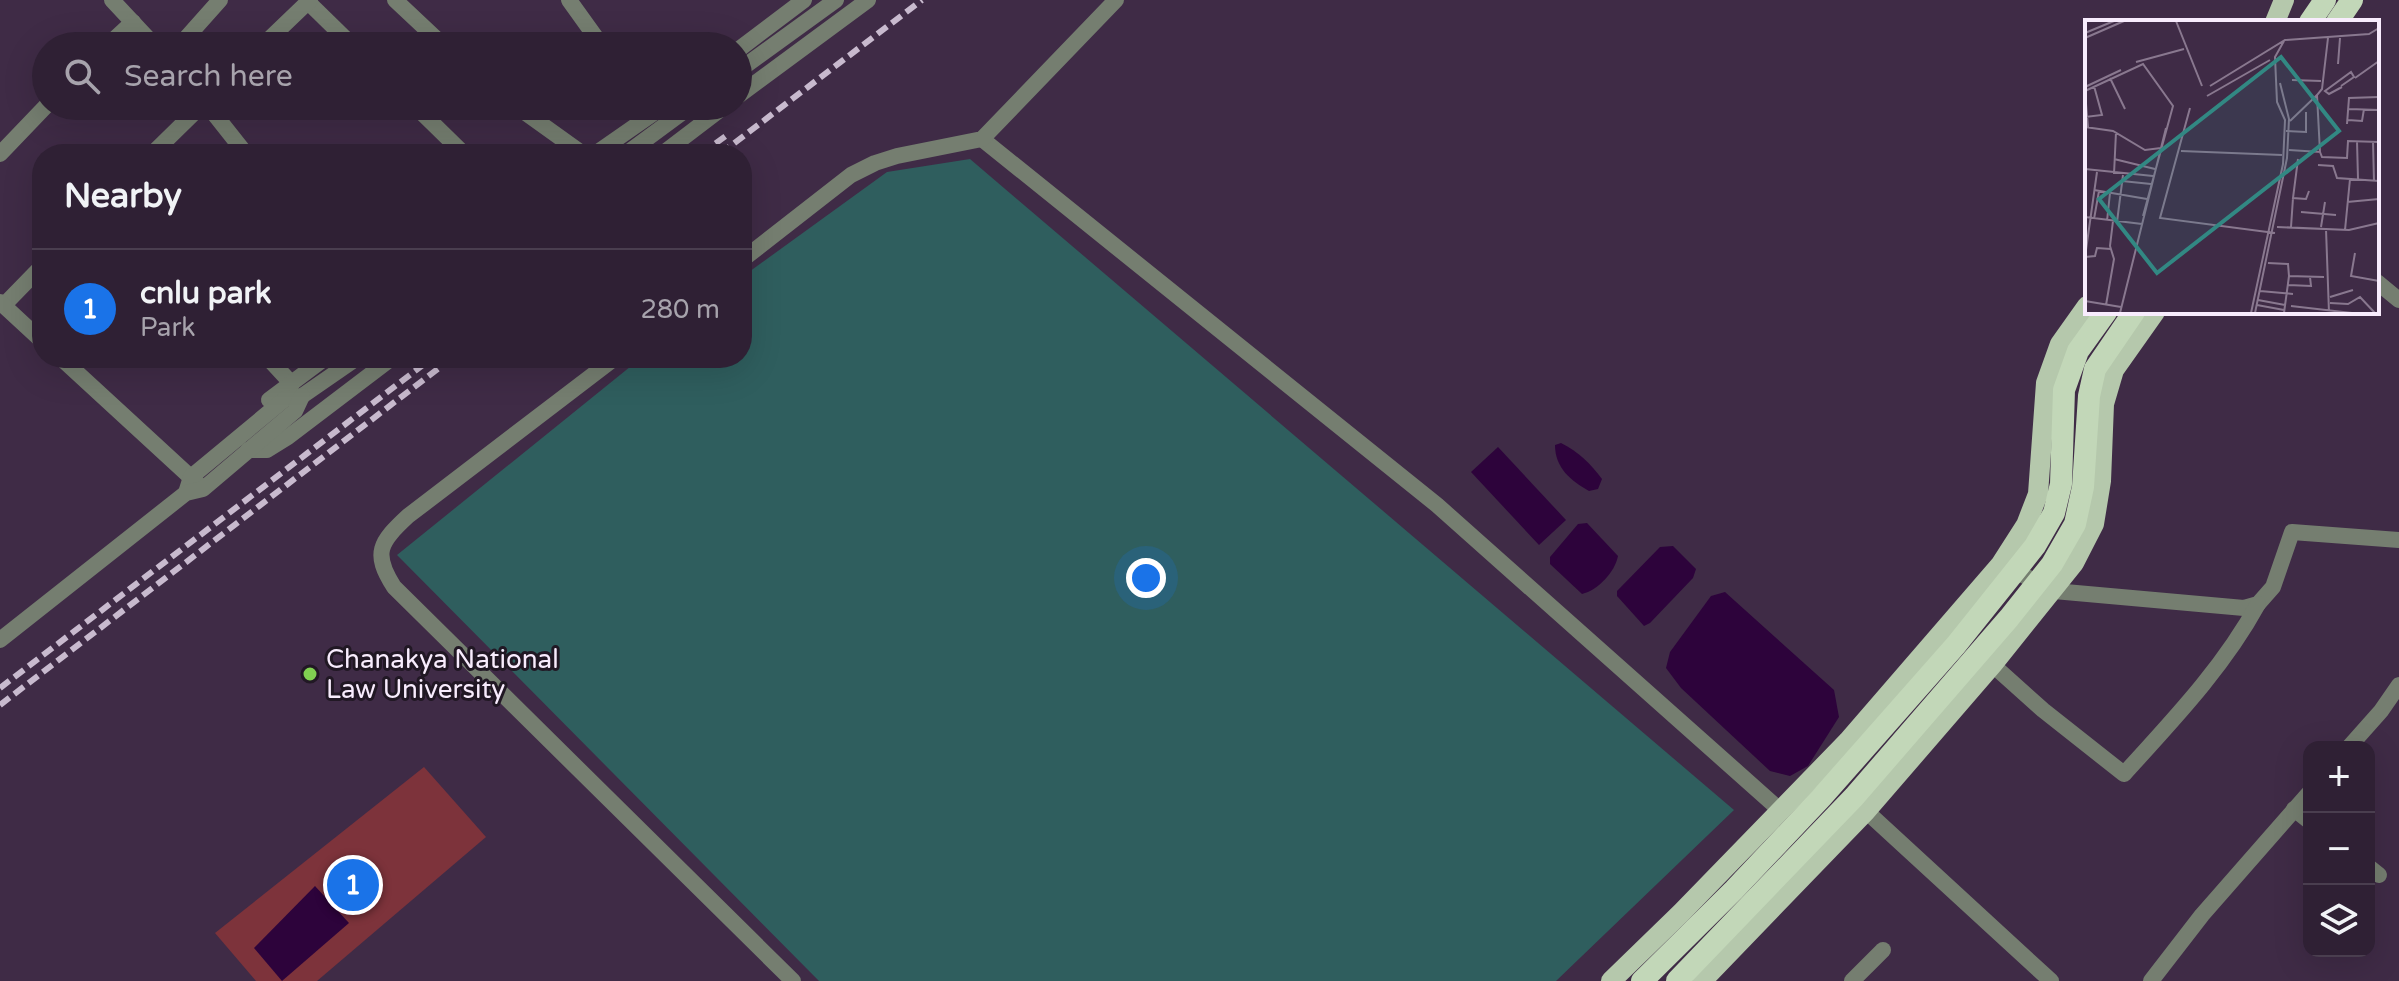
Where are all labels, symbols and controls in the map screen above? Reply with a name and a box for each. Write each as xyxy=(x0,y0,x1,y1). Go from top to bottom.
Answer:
inset map xyxy=(2085,20,2379,314)
search box xyxy=(32,32,752,120)
icon: search xyxy=(60,54,104,98)
text: Search here xyxy=(124,58,293,95)
text: Nearby xyxy=(64,176,182,217)
text: cnlu park xyxy=(140,275,271,312)
text: 1 xyxy=(82,294,98,325)
text: 280 m xyxy=(640,294,720,325)
text: Park xyxy=(140,312,196,343)
your location xyxy=(1126,558,1166,598)
place label: Chanakya National Law University xyxy=(326,644,559,705)
marker: Chanakya National Law University xyxy=(301,665,319,683)
map controls xyxy=(2303,741,2375,957)
button: + xyxy=(2303,741,2375,813)
button: − xyxy=(2303,813,2375,885)
pin: 1 xyxy=(327,855,379,915)
button: layers xyxy=(2303,885,2375,957)

